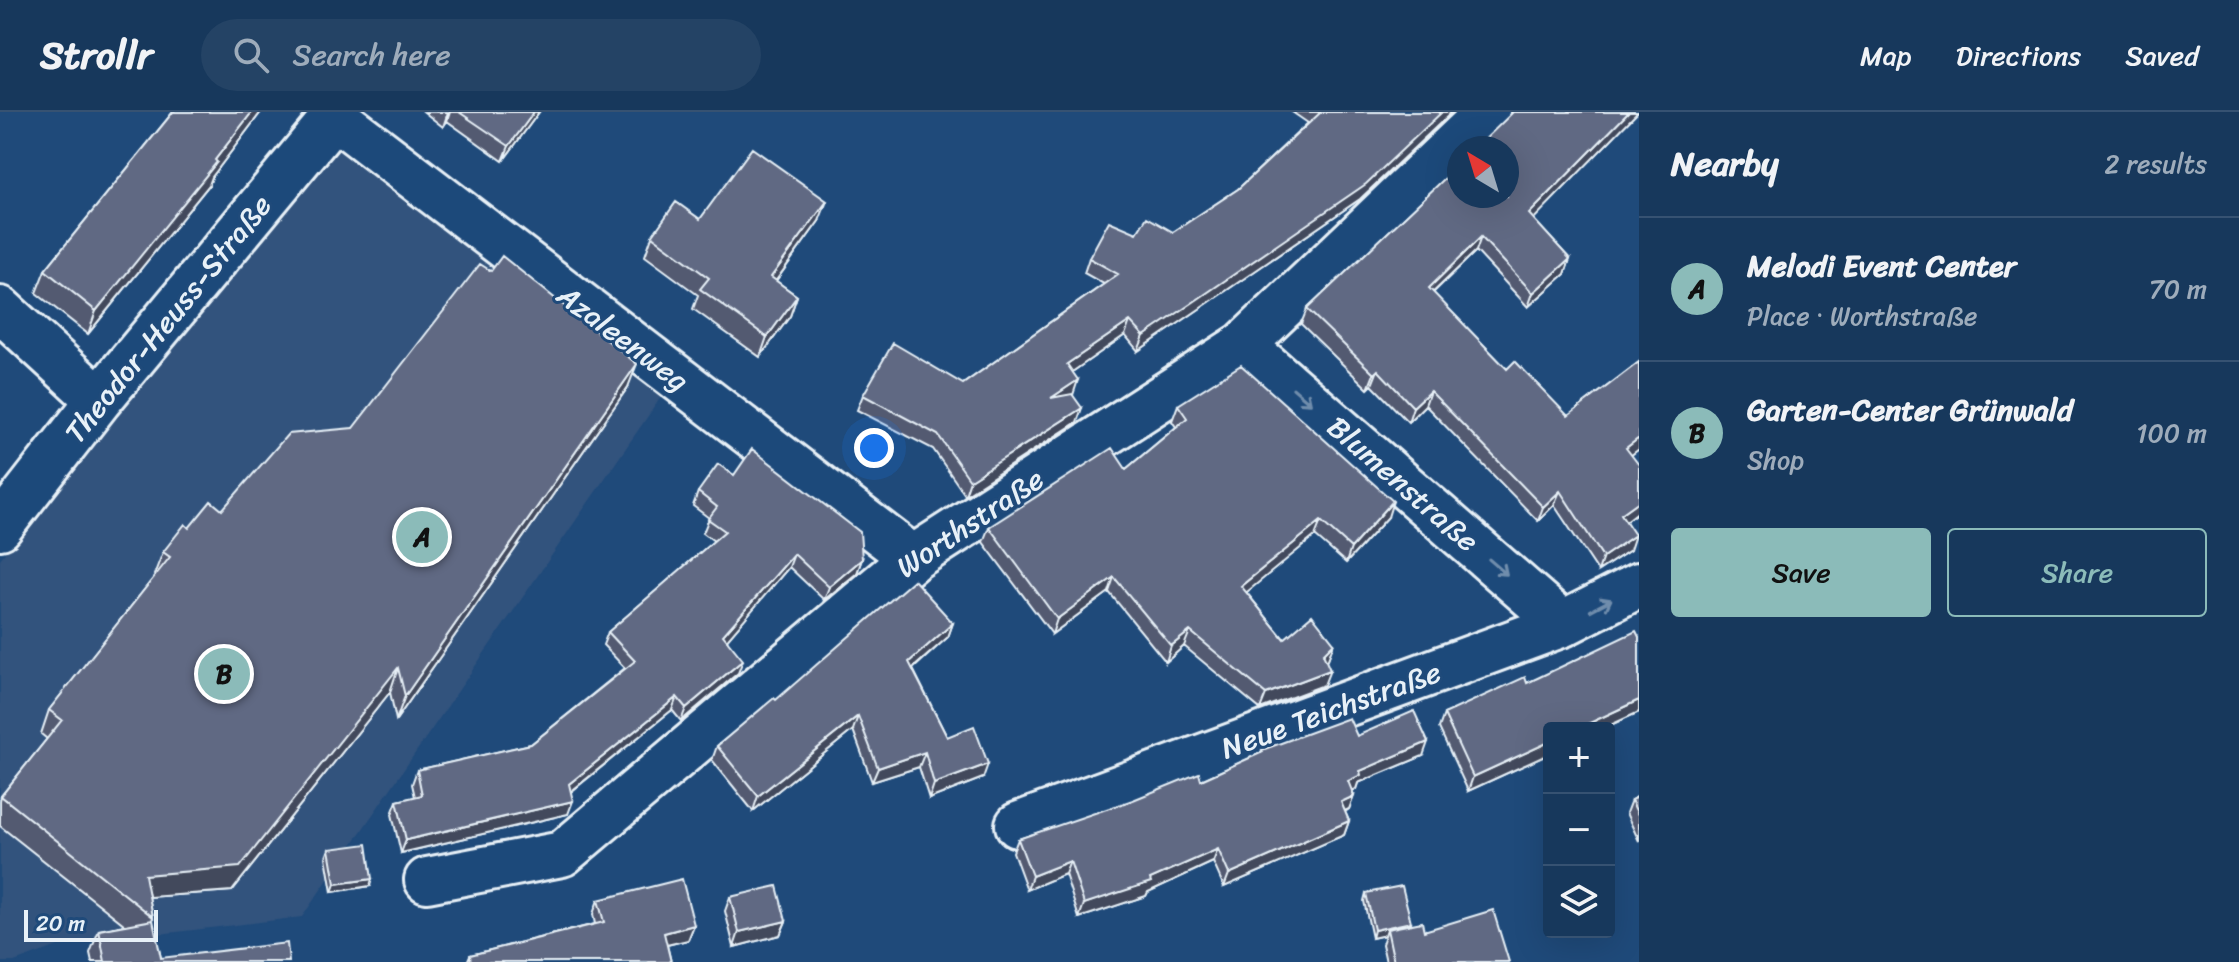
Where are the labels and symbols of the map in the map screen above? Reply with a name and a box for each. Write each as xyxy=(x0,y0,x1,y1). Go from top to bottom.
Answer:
north arrow xyxy=(1447,136,1519,208)
street label: Theodor-Heuss-Straße xyxy=(50,182,286,456)
street label: Azaleenweg xyxy=(544,269,701,406)
one-way arrow xyxy=(1292,387,1312,405)
street label: Blumenstraße xyxy=(1314,402,1492,566)
your location xyxy=(854,428,894,468)
street label: Worthstraße xyxy=(884,453,1056,593)
pin: A xyxy=(396,507,448,567)
one-way arrow xyxy=(1487,558,1507,576)
one-way arrow xyxy=(1589,596,1613,612)
pin: B xyxy=(198,644,250,704)
street label: Neue Teichstraße xyxy=(1213,645,1449,775)
scale bar xyxy=(24,906,158,942)

